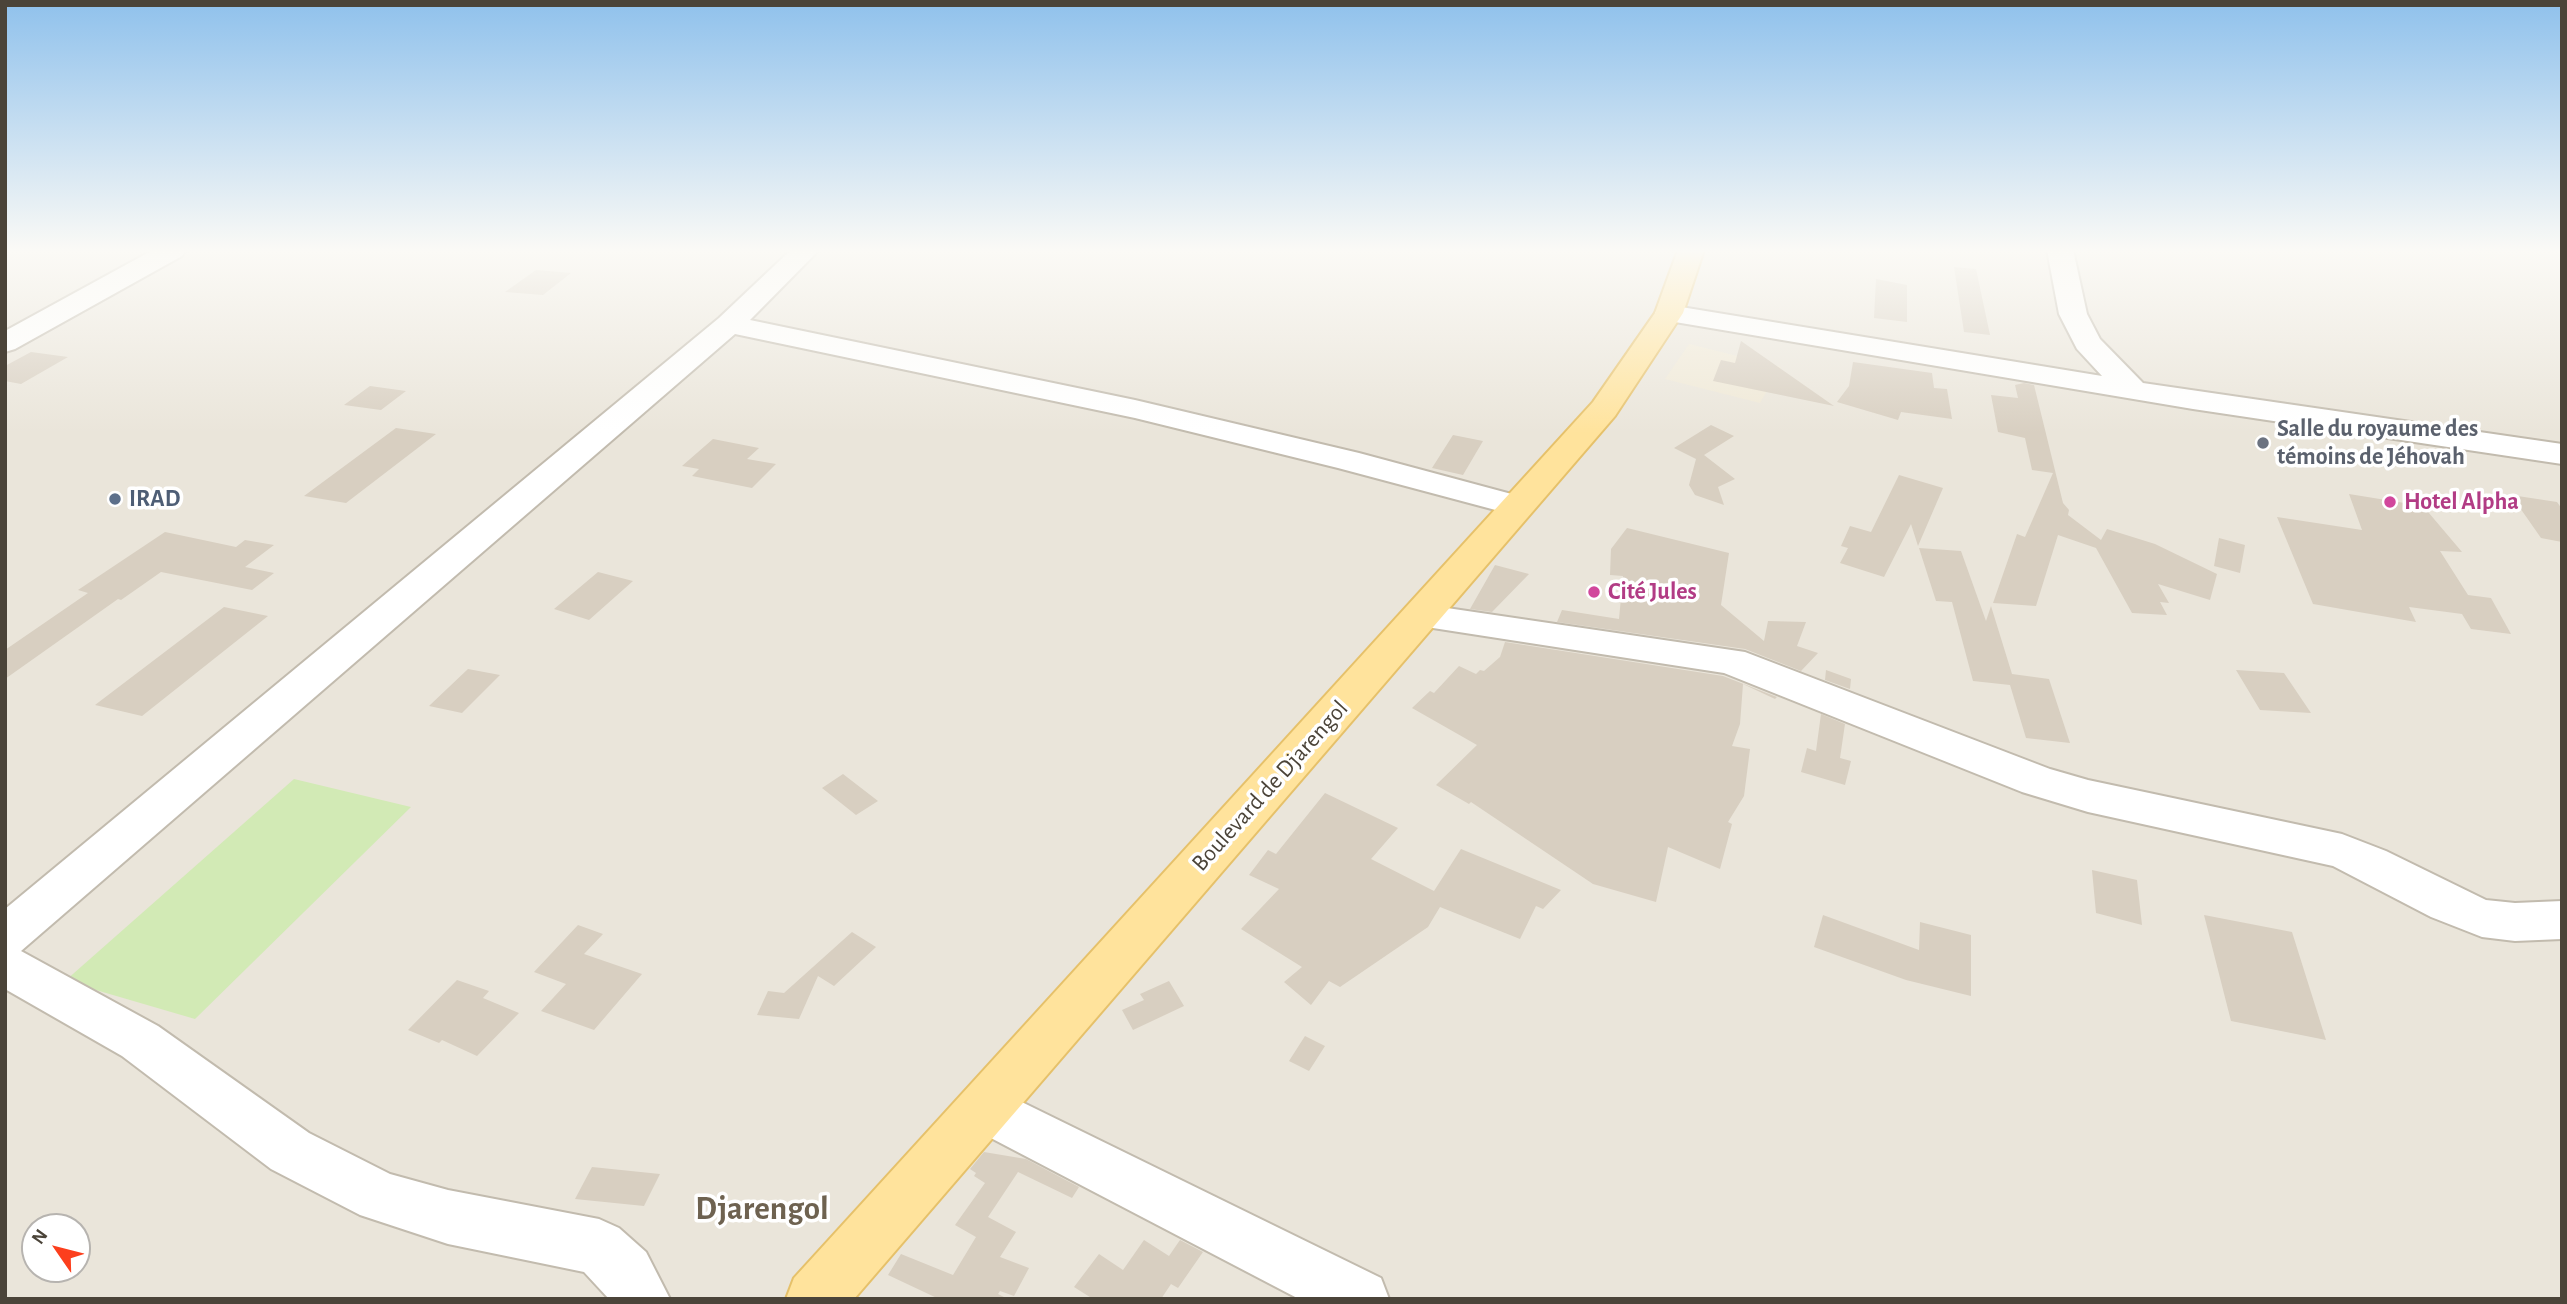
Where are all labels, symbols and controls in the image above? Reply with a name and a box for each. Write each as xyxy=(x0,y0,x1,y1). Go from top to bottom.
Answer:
place label: Salle du royaume des témoins de Jéhovah xyxy=(2277,415,2478,471)
marker: Salle du royaume des témoins de Jéhovah xyxy=(2255,435,2271,451)
place label: IRAD xyxy=(129,485,180,513)
place label: Hotel Alpha xyxy=(2404,488,2519,516)
marker: IRAD xyxy=(107,491,123,507)
marker: Hotel Alpha xyxy=(2382,494,2398,510)
place label: Cité Jules xyxy=(1608,578,1697,606)
marker: Cité Jules xyxy=(1586,584,1602,600)
street label: Boulevard de Djarengol xyxy=(1186,695,1354,877)
district label: Djarengol xyxy=(695,1189,829,1229)
north arrow xyxy=(21,1213,91,1283)
text: N xyxy=(28,1226,52,1248)

